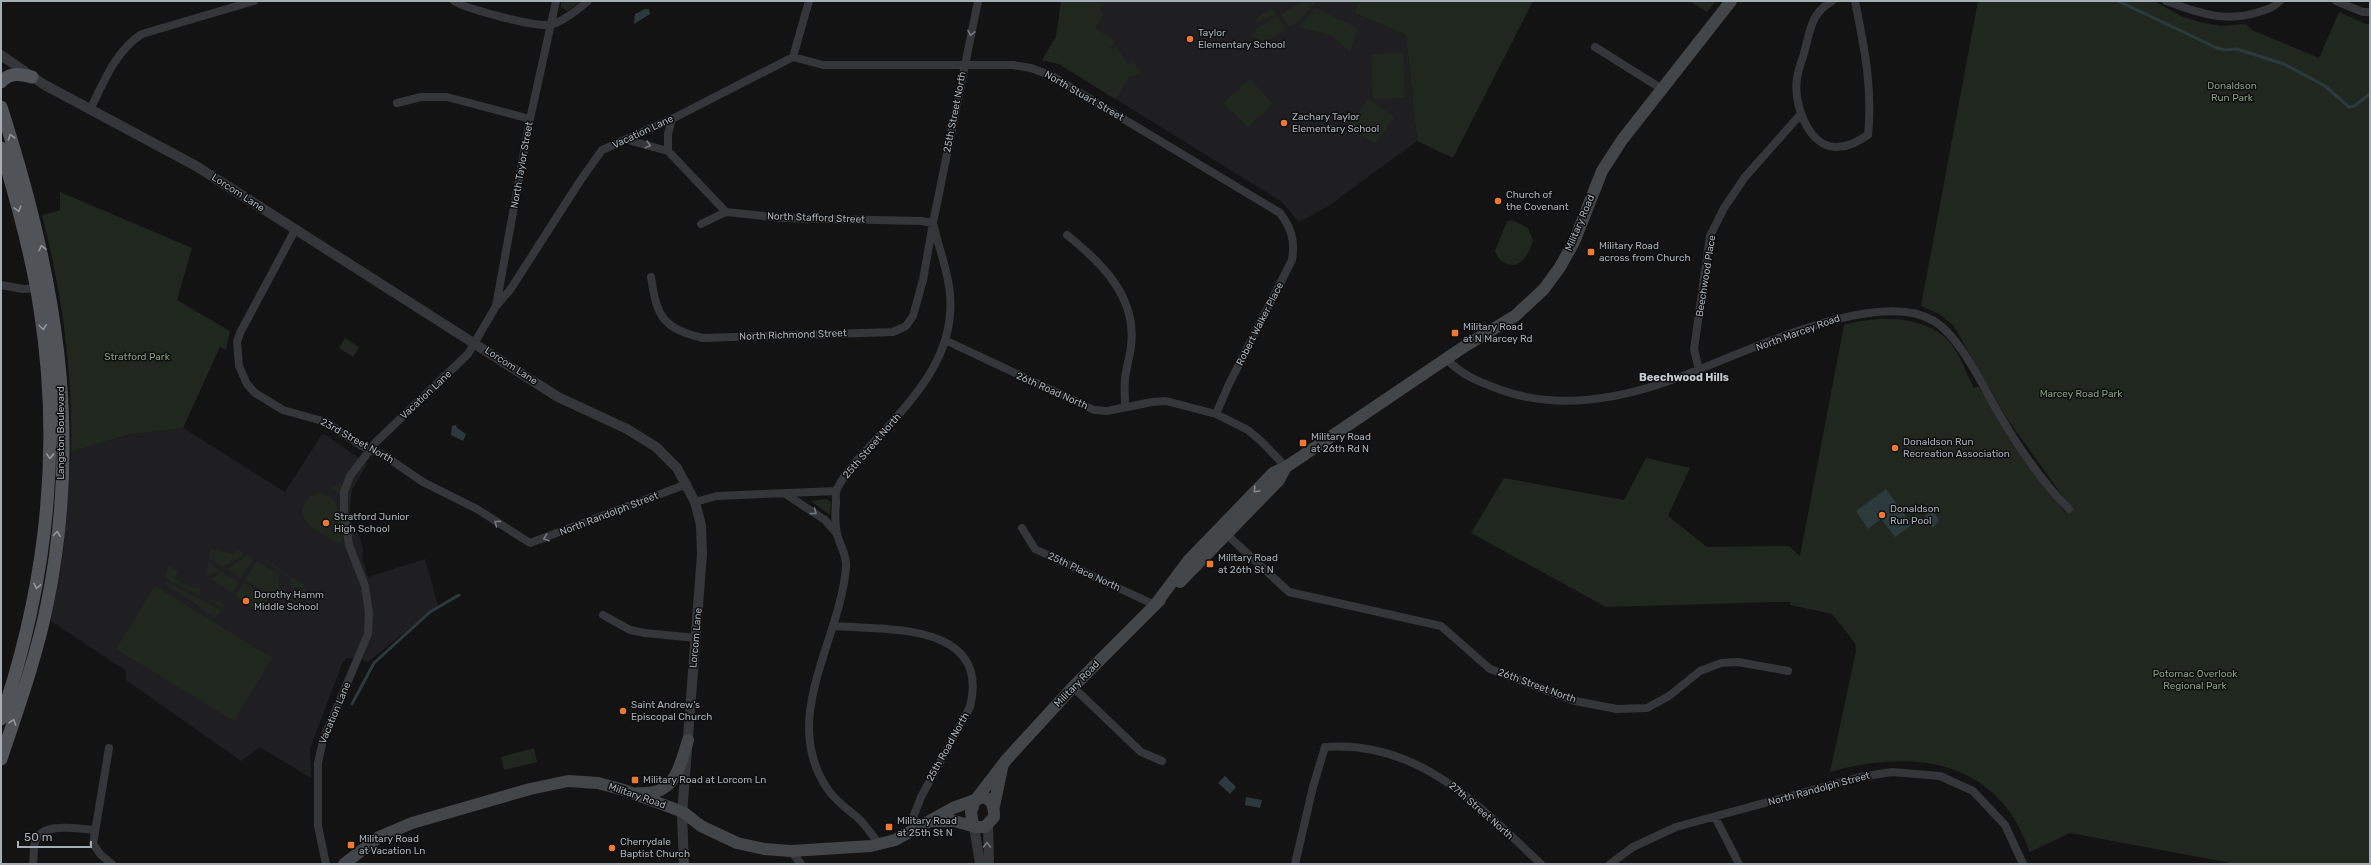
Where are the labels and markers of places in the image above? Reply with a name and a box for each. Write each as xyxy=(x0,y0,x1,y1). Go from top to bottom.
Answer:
place label: Taylor Elementary School xyxy=(1198,27,1285,51)
marker: Taylor Elementary School xyxy=(1185,34,1195,44)
place label: Zachary Taylor Elementary School xyxy=(1292,111,1379,135)
marker: Zachary Taylor Elementary School xyxy=(1279,118,1289,128)
place label: Church of the Covenant xyxy=(1506,189,1569,213)
marker: Church of the Covenant xyxy=(1493,196,1503,206)
place label: Military Road across from Church xyxy=(1599,240,1691,264)
marker: Military Road across from Church xyxy=(1586,247,1596,257)
place label: Military Road at N Marcey Rd xyxy=(1463,321,1533,345)
marker: Military Road at N Marcey Rd xyxy=(1450,328,1460,338)
place label: Military Road at 26th Rd N xyxy=(1311,431,1371,455)
place label: Donaldson Run Recreation Association xyxy=(1903,436,2010,460)
marker: Military Road at 26th Rd N xyxy=(1298,438,1308,448)
marker: Donaldson Run Recreation Association xyxy=(1890,443,1900,453)
place label: Donaldson Run Pool xyxy=(1890,503,1940,527)
marker: Donaldson Run Pool xyxy=(1877,510,1887,520)
place label: Stratford Junior High School xyxy=(334,511,409,535)
marker: Stratford Junior High School xyxy=(321,518,331,528)
place label: Military Road at 26th St N xyxy=(1218,552,1278,576)
marker: Military Road at 26th St N xyxy=(1205,559,1215,569)
place label: Dorothy Hamm Middle School xyxy=(254,589,324,613)
marker: Dorothy Hamm Middle School xyxy=(241,596,251,606)
place label: Saint Andrew's Episcopal Church xyxy=(631,699,712,723)
marker: Saint Andrew's Episcopal Church xyxy=(618,706,628,716)
place label: Military Road at Lorcom Ln xyxy=(643,774,766,786)
marker: Military Road at Lorcom Ln xyxy=(630,775,640,785)
place label: Military Road at 25th St N xyxy=(897,815,957,839)
marker: Military Road at 25th St N xyxy=(884,822,894,832)
place label: Military Road at Vacation Ln xyxy=(359,833,425,857)
place label: Cherrydale Baptist Church xyxy=(620,836,690,860)
marker: Military Road at Vacation Ln xyxy=(346,840,356,850)
marker: Cherrydale Baptist Church xyxy=(607,843,617,853)

